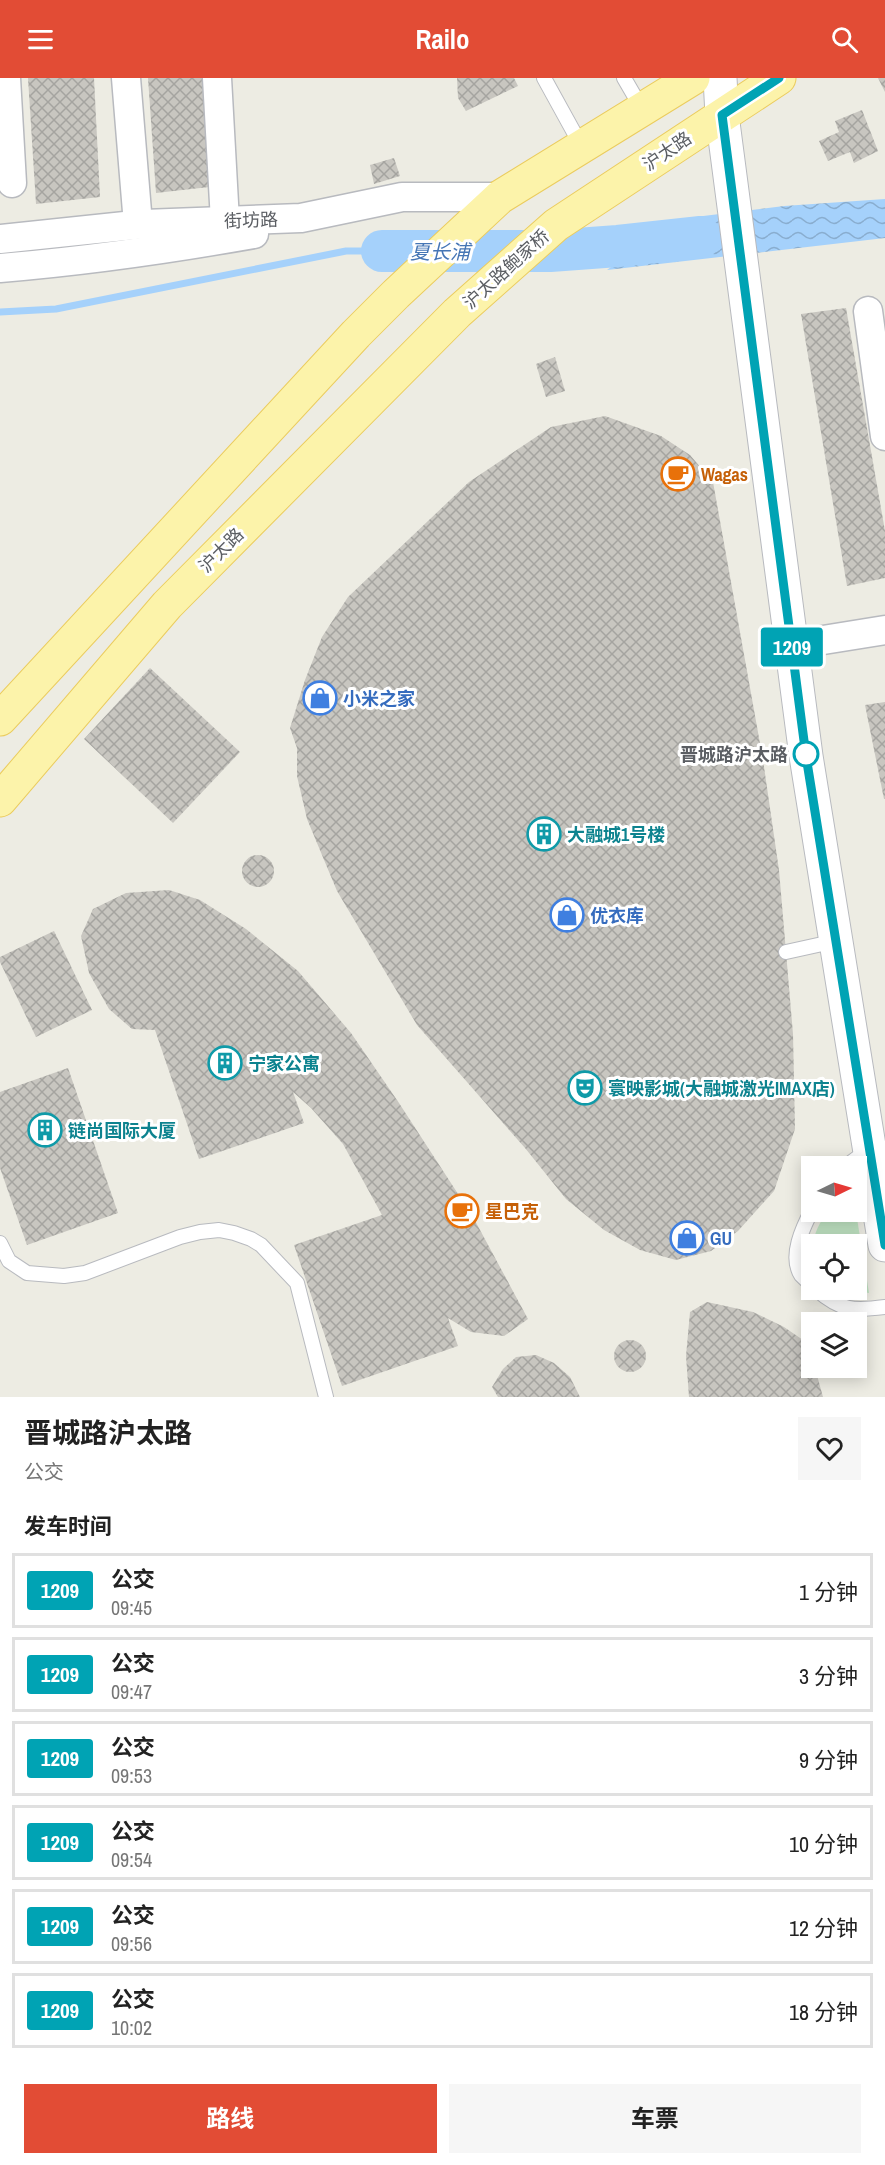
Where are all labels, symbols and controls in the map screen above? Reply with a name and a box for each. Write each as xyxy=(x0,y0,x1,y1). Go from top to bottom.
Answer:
text: Railo xyxy=(415,21,470,57)
icon: menu xyxy=(24,23,57,56)
icon: search xyxy=(828,23,861,56)
street label: 沪太路 xyxy=(638,126,696,176)
street label: 街坊路 xyxy=(224,207,278,233)
street label: 沪太路鲍家桥 xyxy=(458,224,554,314)
water label: 夏长浦 xyxy=(410,238,473,265)
cafe icon: Wagas xyxy=(660,456,696,492)
place label: Wagas xyxy=(701,462,748,487)
street label: 沪太路 xyxy=(193,522,249,578)
line badge: 1209 xyxy=(750,628,834,666)
text: 1209 xyxy=(773,633,811,662)
shop icon: 小米之家 xyxy=(302,680,338,716)
place label: 小米之家 xyxy=(343,686,415,711)
marker: 晋城路沪太路 xyxy=(793,741,819,767)
place label: 晋城路沪太路 xyxy=(680,742,788,767)
building icon: 大融城1号楼 xyxy=(526,816,562,852)
place label: 大融城1号楼 xyxy=(567,822,665,847)
shop icon: 优衣库 xyxy=(549,897,585,933)
place label: 优衣库 xyxy=(590,903,644,928)
building icon: 宁家公寓 xyxy=(207,1045,243,1081)
place label: 宁家公寓 xyxy=(248,1051,320,1076)
theatre icon: 寰映影城(大融城激光IMAX店) xyxy=(567,1070,603,1106)
place label: 寰映影城(大融城激光IMAX店) xyxy=(608,1076,835,1101)
building icon: 链尚国际大厦 xyxy=(27,1112,63,1148)
place label: 链尚国际大厦 xyxy=(68,1118,176,1143)
north arrow xyxy=(801,1156,867,1222)
map controls xyxy=(801,1156,867,1378)
cafe icon: 星巴克 xyxy=(444,1193,480,1229)
place label: 星巴克 xyxy=(485,1199,539,1224)
shop icon: GU xyxy=(669,1220,705,1256)
place label: GU xyxy=(710,1226,732,1251)
button: locate xyxy=(801,1234,867,1300)
button: layers xyxy=(801,1312,867,1378)
text: 晋城路沪太路 xyxy=(24,1414,192,1452)
button: heart xyxy=(798,1417,861,1480)
text: 公交 xyxy=(24,1458,64,1485)
text: 发车时间 xyxy=(24,1511,112,1541)
text: 公交 xyxy=(111,1564,155,1594)
text: 1209 xyxy=(41,1576,79,1605)
text: 1 分钟 xyxy=(799,1577,858,1607)
text: 09:45 xyxy=(111,1594,152,1621)
text: 公交 xyxy=(111,1648,155,1678)
text: 1209 xyxy=(41,1660,79,1689)
text: 3 分钟 xyxy=(799,1661,858,1691)
text: 09:47 xyxy=(111,1678,152,1705)
text: 公交 xyxy=(111,1732,155,1762)
text: 1209 xyxy=(41,1744,79,1773)
text: 9 分钟 xyxy=(799,1745,858,1775)
text: 09:53 xyxy=(111,1762,152,1789)
text: 公交 xyxy=(111,1816,155,1846)
text: 1209 xyxy=(41,1828,79,1857)
text: 10 分钟 xyxy=(789,1829,858,1859)
text: 09:54 xyxy=(111,1846,152,1873)
text: 公交 xyxy=(111,1900,155,1930)
text: 1209 xyxy=(41,1912,79,1941)
text: 12 分钟 xyxy=(789,1913,858,1943)
text: 09:56 xyxy=(111,1930,152,1957)
text: 公交 xyxy=(111,1984,155,2014)
text: 1209 xyxy=(41,1996,79,2025)
text: 18 分钟 xyxy=(789,1997,858,2027)
text: 10:02 xyxy=(111,2014,152,2041)
button: 路线 xyxy=(24,2084,437,2153)
button: 车票 xyxy=(449,2084,861,2153)

